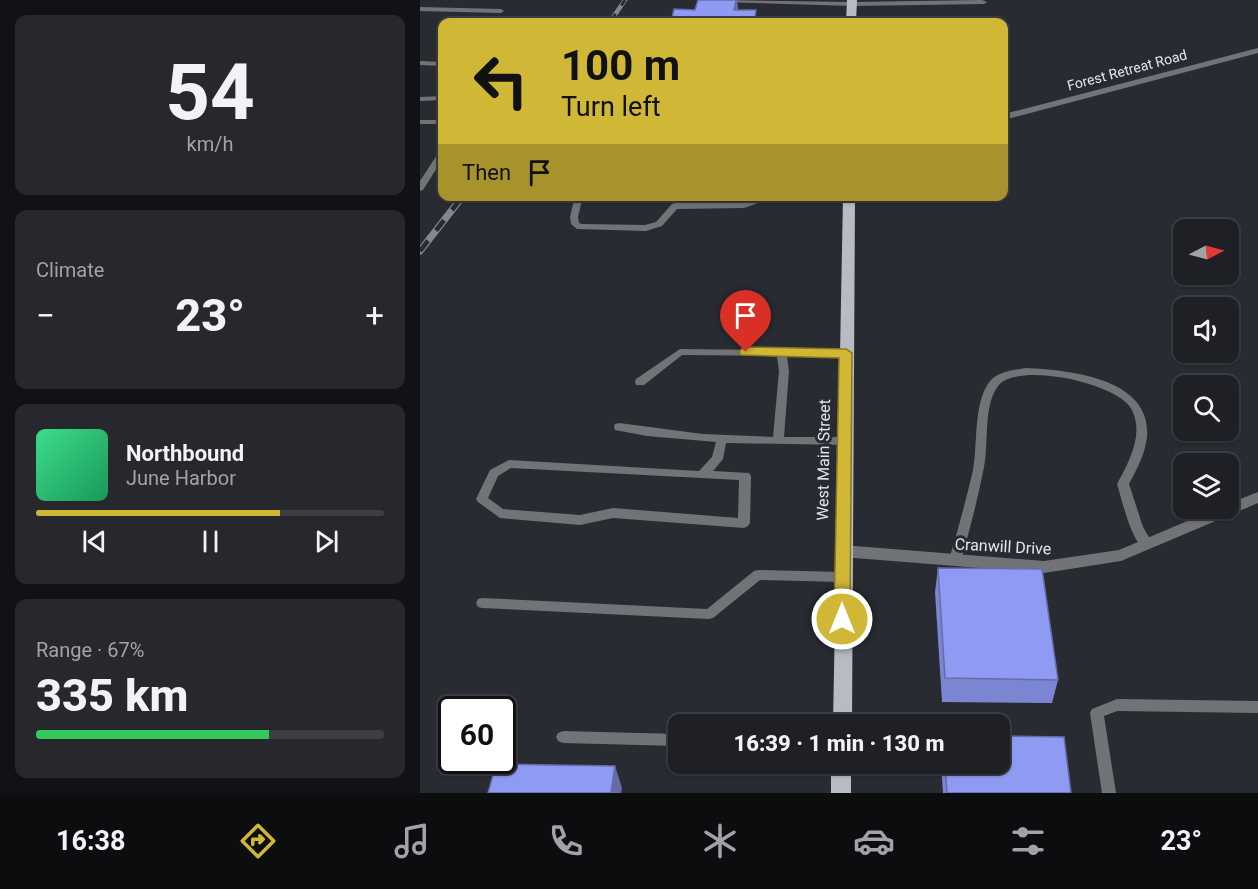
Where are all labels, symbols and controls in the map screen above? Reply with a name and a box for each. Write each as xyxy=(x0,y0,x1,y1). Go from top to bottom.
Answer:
text: 100 m xyxy=(561,41,680,90)
icon: left xyxy=(462,42,540,120)
street label: Forest Retreat Road xyxy=(1065,46,1189,94)
text: 54 xyxy=(165,47,255,138)
text: Turn left xyxy=(561,91,661,123)
text: km/h xyxy=(187,132,233,156)
icon: arrive xyxy=(523,156,556,189)
text: Then xyxy=(462,160,511,185)
north arrow xyxy=(1173,219,1239,285)
map controls xyxy=(1173,219,1239,519)
text: Climate xyxy=(36,258,104,282)
text: 23° xyxy=(175,289,245,342)
pin xyxy=(720,290,771,352)
text: − xyxy=(36,296,55,335)
text: + xyxy=(365,296,384,335)
button: sound xyxy=(1173,297,1239,363)
icon: arrive xyxy=(729,299,762,332)
button: search xyxy=(1173,375,1239,441)
street label: West Main Street xyxy=(813,399,834,521)
text: Northbound xyxy=(126,441,244,466)
button: layers xyxy=(1173,453,1239,519)
text: June Harbor xyxy=(126,466,236,490)
icon: previous xyxy=(78,525,111,558)
icon: pause xyxy=(194,525,227,558)
icon: next xyxy=(310,525,343,558)
street label: Cranwill Drive xyxy=(954,534,1052,559)
position arrow xyxy=(810,587,874,651)
text: Range · 67% xyxy=(36,638,144,662)
text: 335 km xyxy=(36,669,188,722)
speed limit sign: 60 xyxy=(438,696,516,774)
text: 16:39 · 1 min · 130 m xyxy=(734,731,944,756)
icon: directions xyxy=(237,820,279,862)
icon: music xyxy=(391,820,433,862)
icon: phone xyxy=(545,820,587,862)
icon: climate xyxy=(699,820,741,862)
icon: car xyxy=(853,820,895,862)
icon: filters xyxy=(1007,820,1049,862)
text: 16:38 xyxy=(56,825,126,857)
text: 23° xyxy=(1161,825,1202,857)

